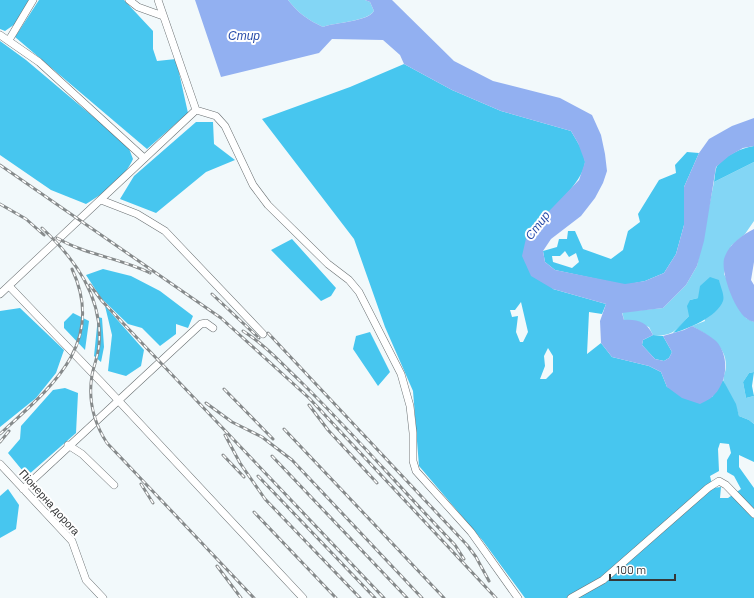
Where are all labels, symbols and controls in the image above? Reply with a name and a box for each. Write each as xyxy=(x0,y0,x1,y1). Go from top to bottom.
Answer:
water label: Стир xyxy=(228,28,260,43)
water label: Стир xyxy=(522,208,553,243)
street label: Піонерна дорога xyxy=(17,466,83,538)
scale bar xyxy=(610,556,675,582)
text: 100 m xyxy=(616,562,646,576)

